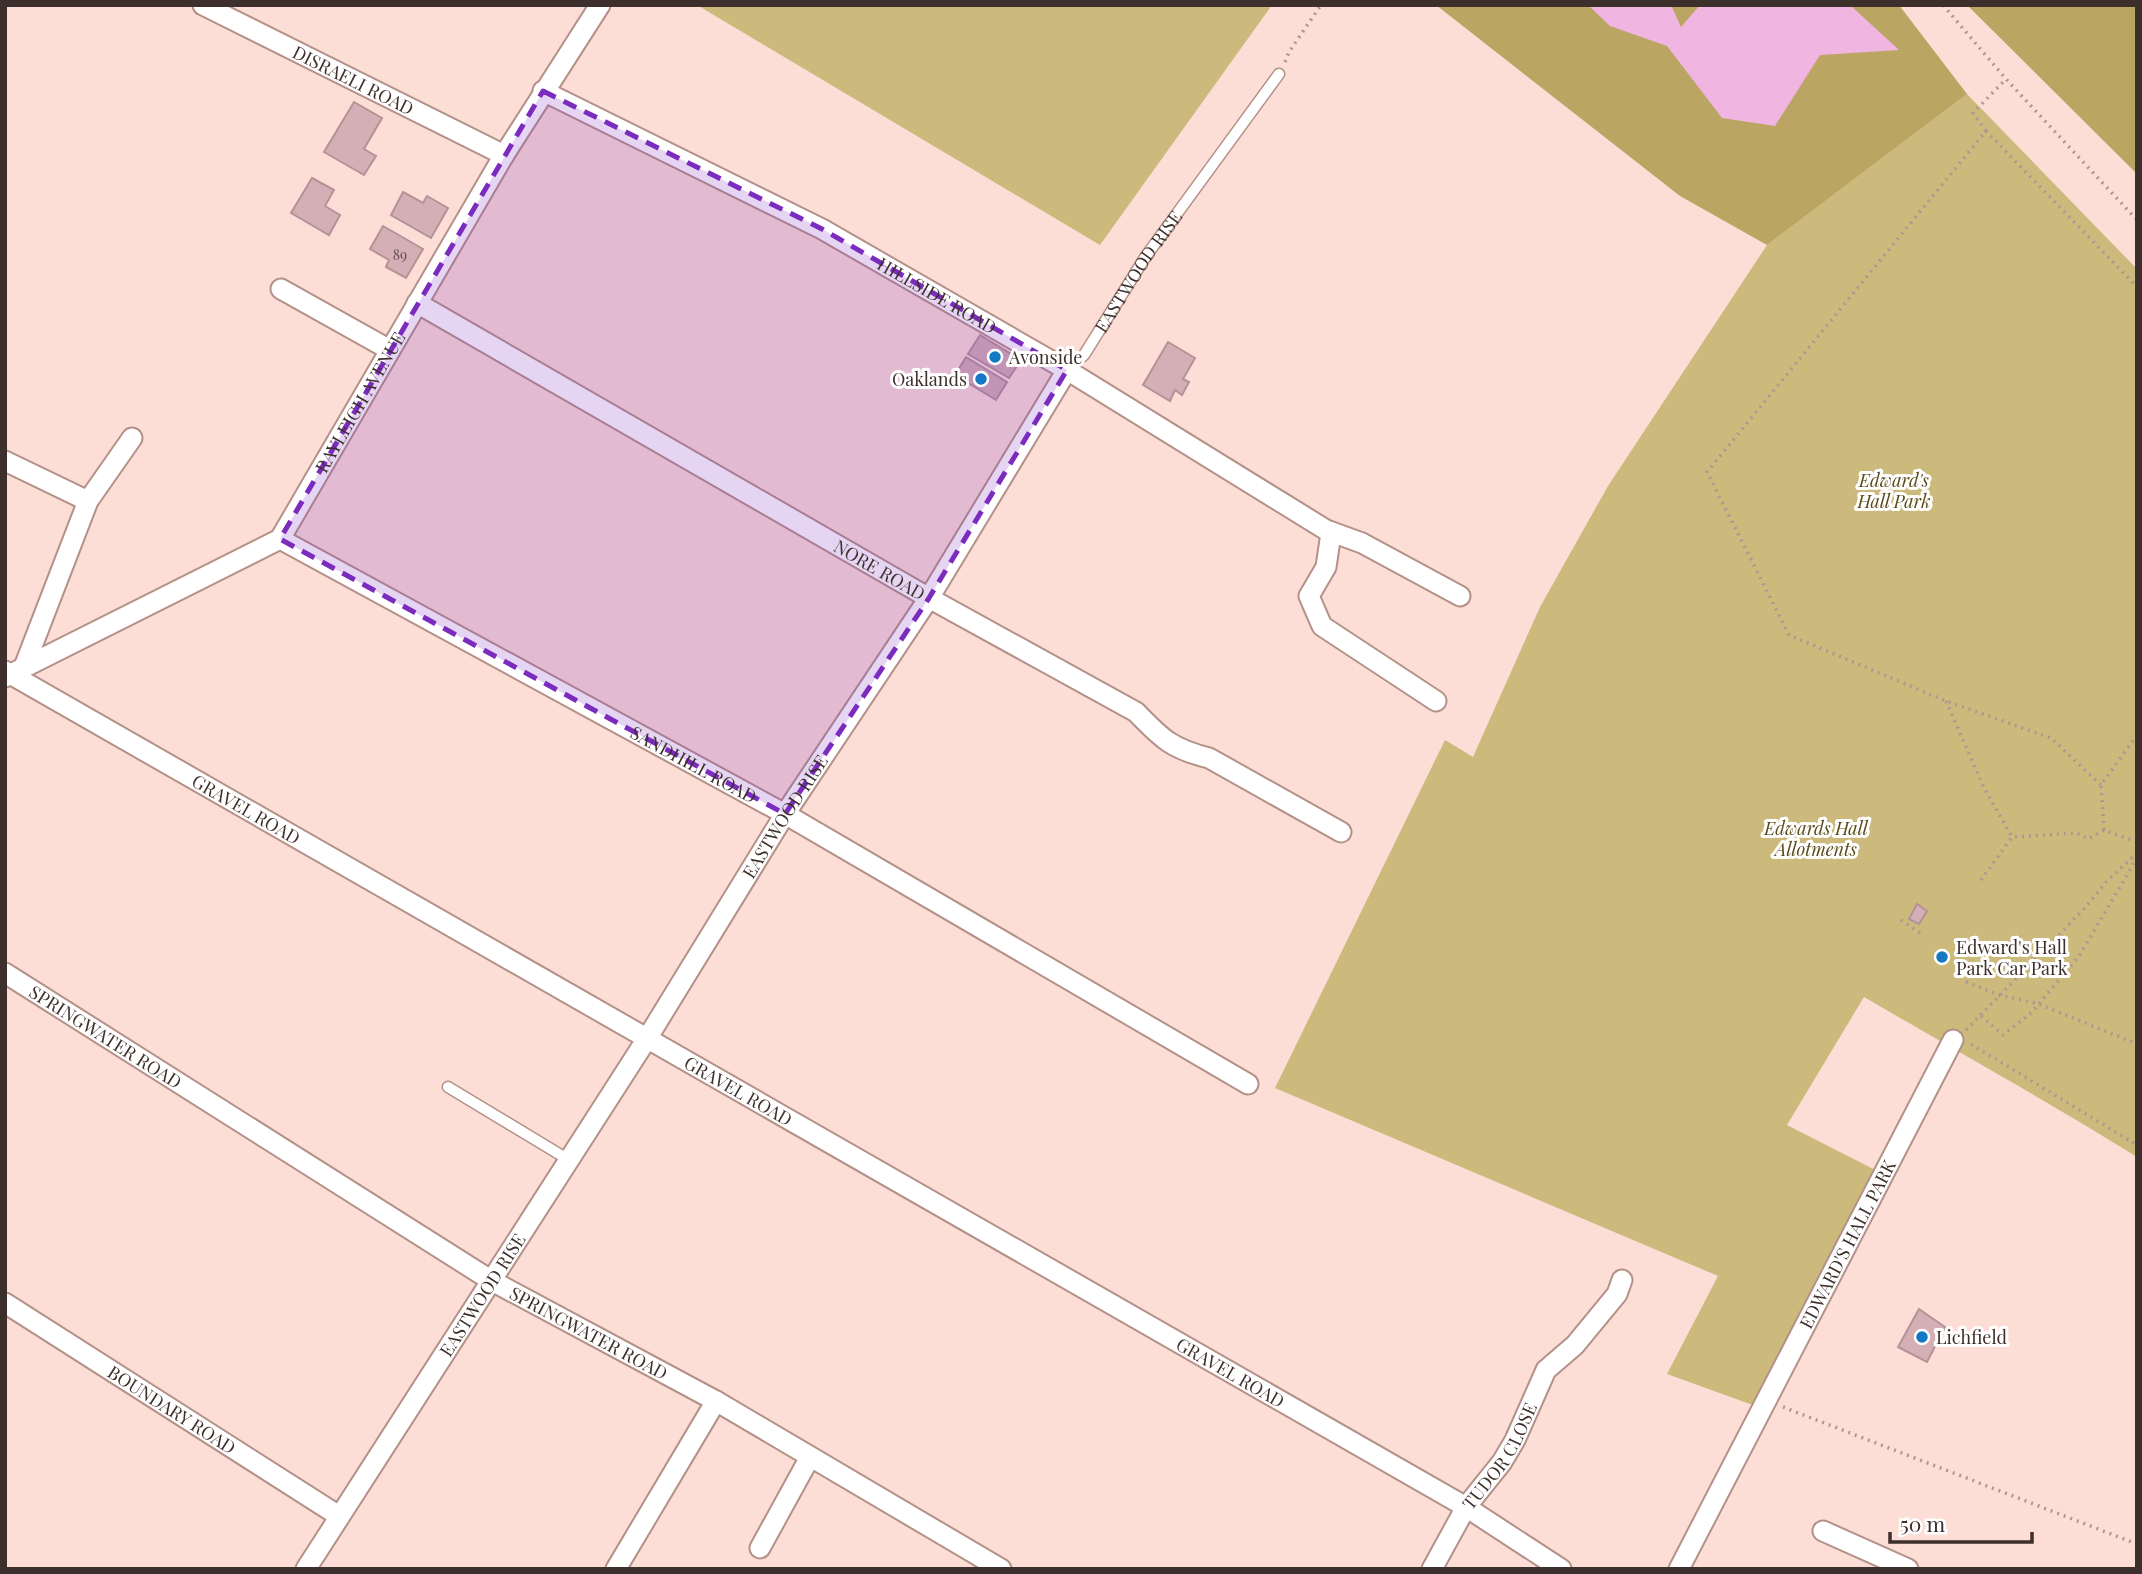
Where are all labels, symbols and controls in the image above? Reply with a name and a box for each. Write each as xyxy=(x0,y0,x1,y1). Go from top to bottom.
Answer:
street label: DISRAELI ROAD xyxy=(289,40,418,120)
street label: EASTWOOD RISE xyxy=(1089,206,1187,337)
house number: 89 xyxy=(393,245,407,264)
street label: HILLSIDE ROAD xyxy=(873,251,1001,339)
street label: RAYLEIGH AVENUE xyxy=(309,327,410,477)
place label: Avonside xyxy=(1008,345,1082,369)
marker: Avonside xyxy=(987,349,1003,365)
place label: Oaklands xyxy=(892,367,967,391)
marker: Oaklands xyxy=(973,371,989,387)
park label: Edward's Hall Park xyxy=(1856,468,1931,513)
street label: NORE ROAD xyxy=(830,534,930,605)
street label: SANDHILL ROAD xyxy=(626,720,761,808)
street label: EASTWOOD RISE xyxy=(737,750,833,883)
street label: GRAVEL ROAD xyxy=(188,769,305,850)
park label: Edwards Hall Allotments xyxy=(1763,816,1869,861)
place label: Edward's Hall Park Car Park xyxy=(1956,935,2068,980)
marker: Edward's Hall Park Car Park xyxy=(1934,949,1950,965)
street label: SPRINGWATER ROAD xyxy=(25,979,186,1094)
street label: GRAVEL ROAD xyxy=(680,1050,797,1131)
street label: EDWARD'S HALL PARK xyxy=(1794,1155,1901,1332)
street label: EASTWOOD RISE xyxy=(434,1229,531,1361)
street label: SPRINGWATER ROAD xyxy=(506,1281,672,1385)
place label: Lichfield xyxy=(1936,1325,2007,1349)
marker: Lichfield xyxy=(1914,1329,1930,1345)
street label: GRAVEL ROAD xyxy=(1172,1332,1289,1413)
street label: BOUNDARY ROAD xyxy=(103,1360,240,1459)
street label: TUDOR CLOSE xyxy=(1457,1399,1542,1514)
scale bar xyxy=(1890,1500,2032,1544)
text: 50 m xyxy=(1900,1509,1946,1537)

